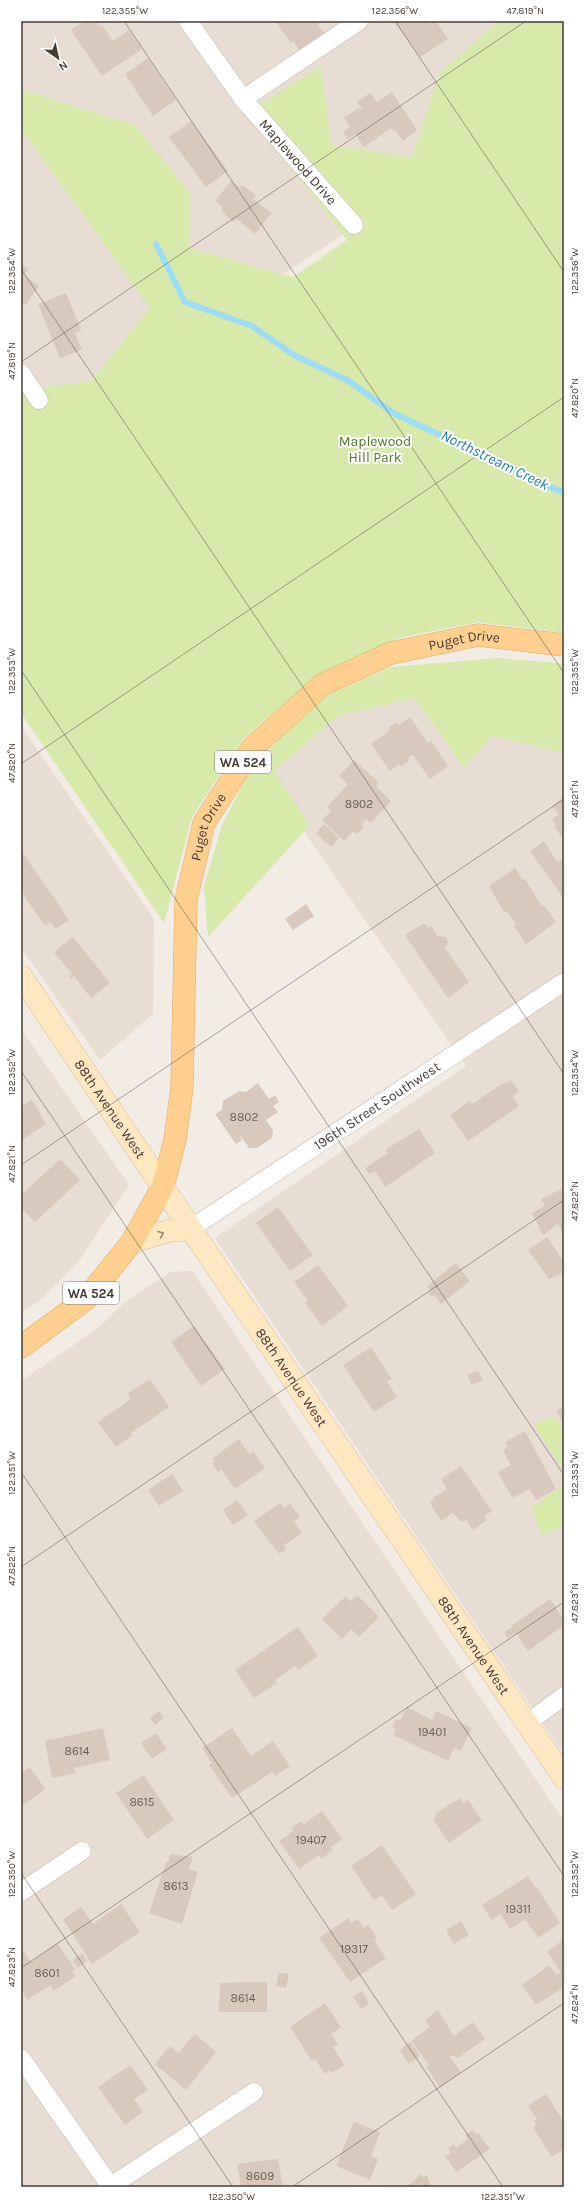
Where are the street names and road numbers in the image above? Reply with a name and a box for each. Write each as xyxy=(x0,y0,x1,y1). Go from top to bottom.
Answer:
street label: Maplewood Drive xyxy=(256,116,340,208)
street label: Puget Drive xyxy=(427,627,501,654)
road number: WA 524 xyxy=(215,751,271,773)
street label: Puget Drive xyxy=(187,790,230,863)
street label: 88th Avenue West xyxy=(71,1056,149,1162)
street label: 196th Street Southwest xyxy=(311,1058,444,1154)
road number: WA 524 xyxy=(63,1282,119,1304)
street label: 88th Avenue West xyxy=(252,1325,331,1430)
street label: 88th Avenue West xyxy=(434,1593,513,1698)

